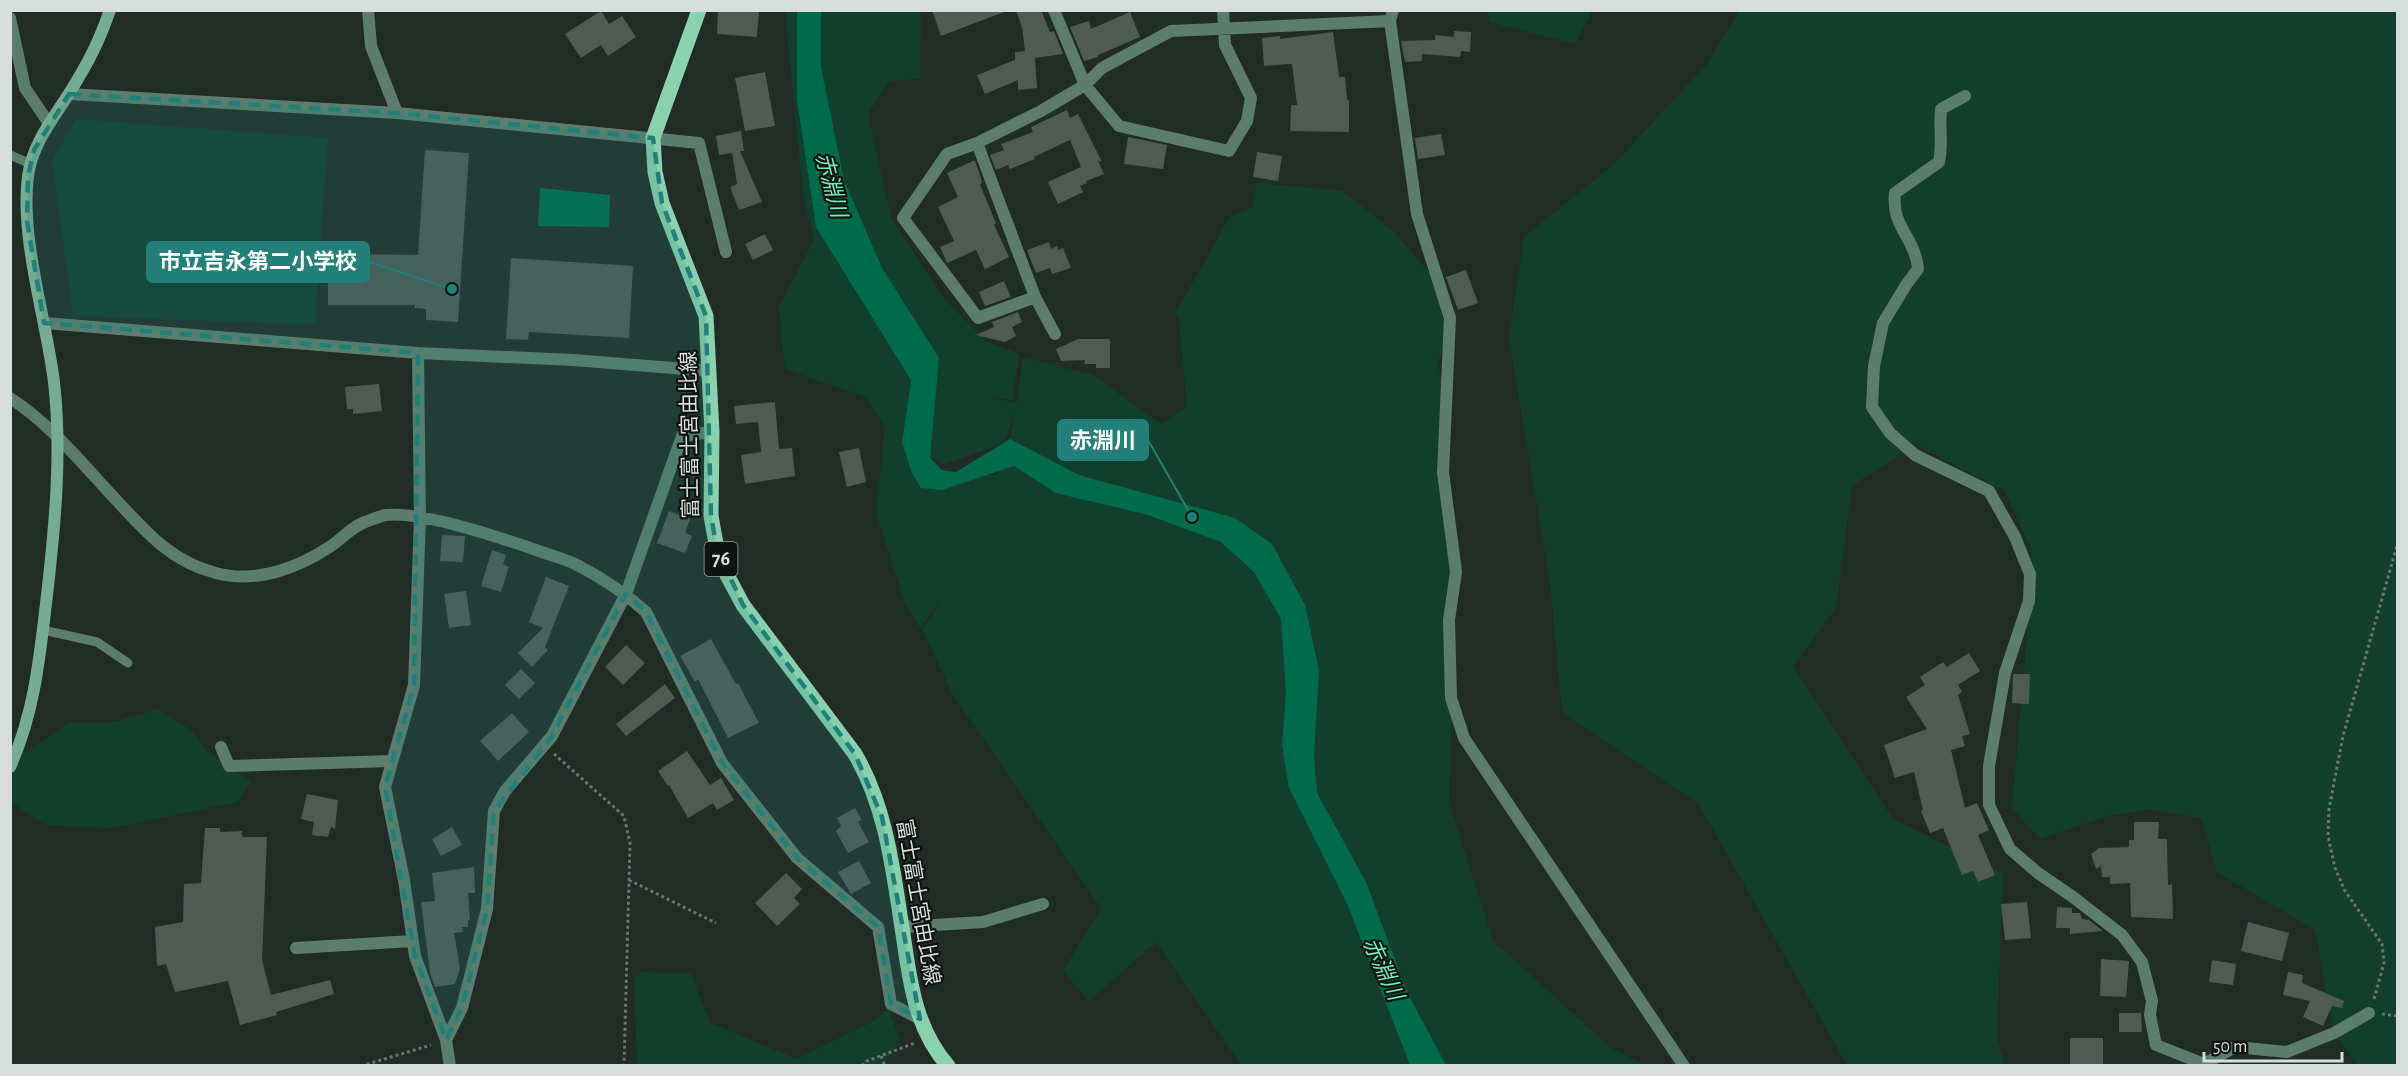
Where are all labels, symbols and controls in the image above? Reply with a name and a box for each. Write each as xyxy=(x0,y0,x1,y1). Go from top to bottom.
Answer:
water label: 赤淵川 xyxy=(812,150,852,222)
callout: 市立吉永第二小学校 xyxy=(147,242,369,282)
text: 市立吉永第二小学校 xyxy=(159,250,357,273)
street label: 富士富士宮由比線 xyxy=(677,351,702,519)
callout: 赤淵川 xyxy=(1058,420,1148,460)
text: 赤淵川 xyxy=(1070,429,1136,452)
road number: 76 xyxy=(704,542,738,576)
street label: 富士富士宮由比線 xyxy=(893,817,944,987)
water label: 赤淵川 xyxy=(1359,934,1409,1005)
scale bar xyxy=(2204,1025,2342,1063)
text: 50 m xyxy=(2213,1038,2247,1056)

